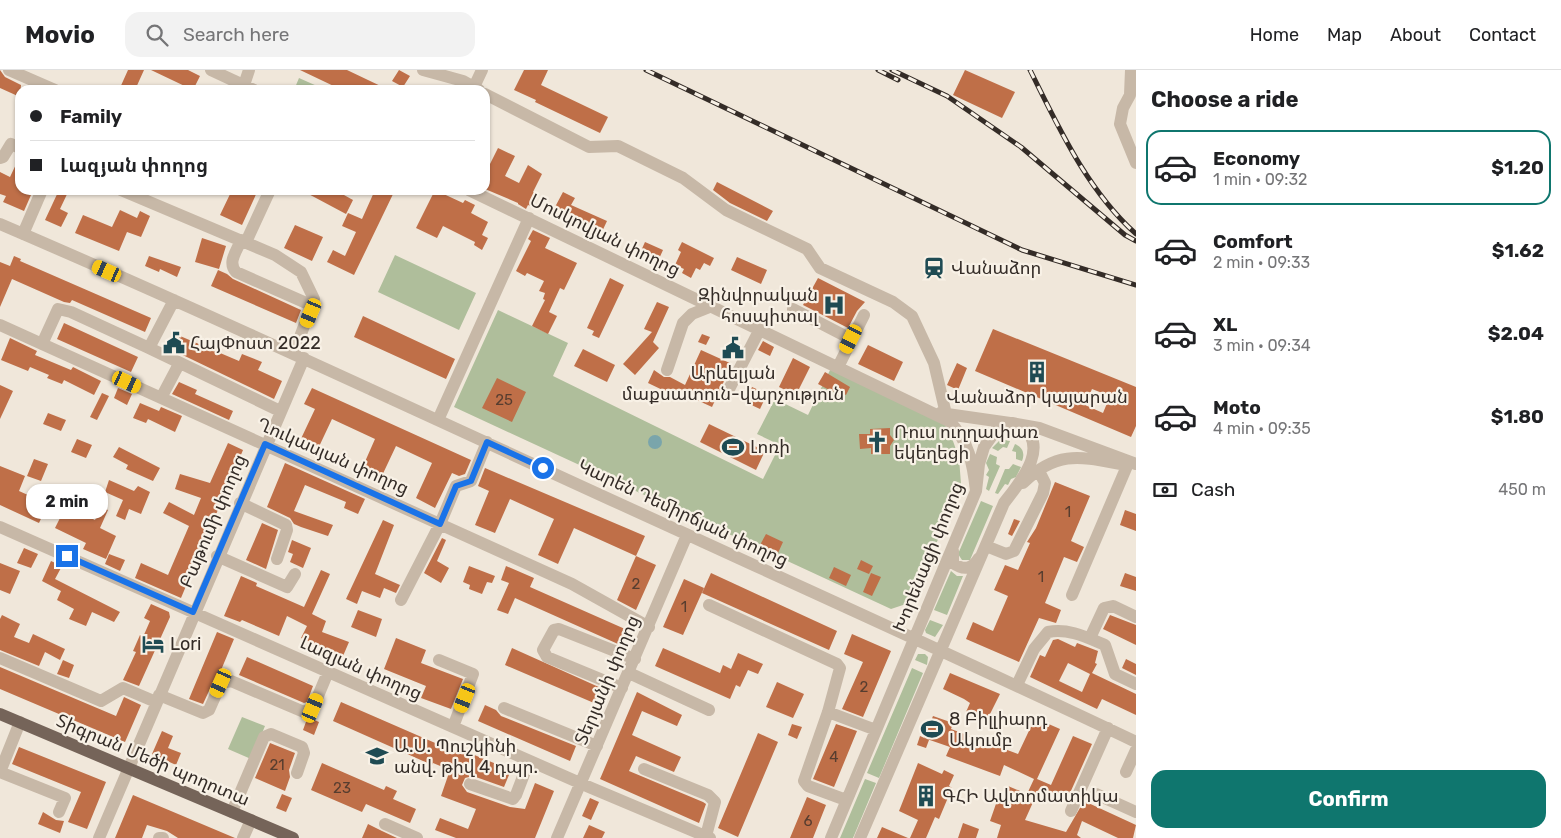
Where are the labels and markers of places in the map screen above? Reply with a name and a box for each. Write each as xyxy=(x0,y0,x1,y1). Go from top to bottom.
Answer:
station icon: Վանաձոր xyxy=(921,255,947,281)
place label: Վանաձոր xyxy=(951,257,1041,279)
place label: Զինվորական հոսպիտալ xyxy=(698,284,819,327)
hospital icon: Զինվորական հոսպիտալ xyxy=(821,292,847,318)
public building icon: ՀայՓոստ 2022 xyxy=(161,330,187,356)
place label: ՀայՓոստ 2022 xyxy=(190,332,321,354)
public building icon: Արևելյան մաքսատուն-վարչություն xyxy=(720,335,746,361)
building icon: Վանաձոր կայարան xyxy=(1024,359,1050,385)
place label: Արևելյան մաքսատուն-վարչություն xyxy=(622,362,844,405)
place label: Վանաձոր կայարան xyxy=(946,386,1128,408)
place label: Ռուս ուղղափառ եկեղեցի xyxy=(894,421,1038,464)
church icon: Ռուս ուղղափառ եկեղեցի xyxy=(864,429,890,455)
sports icon: Լոռի xyxy=(720,434,746,460)
place label: Լոռի xyxy=(750,436,790,458)
hotel icon: Lori xyxy=(140,631,166,657)
place label: Lori xyxy=(170,633,201,655)
place label: 8 Բիլլիարդ Ակումբ xyxy=(949,708,1048,751)
sports icon: 8 Բիլլիարդ Ակումբ xyxy=(919,716,945,742)
place label: Ա.Ս. Պուշկինի անվ. թիվ 4 դպր. xyxy=(394,735,538,778)
school or university icon: Ա.Ս. Պուշկինի անվ. թիվ 4 դպր. xyxy=(364,743,390,769)
building icon: ԳՀԻ Ավտոմատիկա xyxy=(913,783,939,809)
place label: ԳՀԻ Ավտոմատիկա xyxy=(942,785,1118,807)

